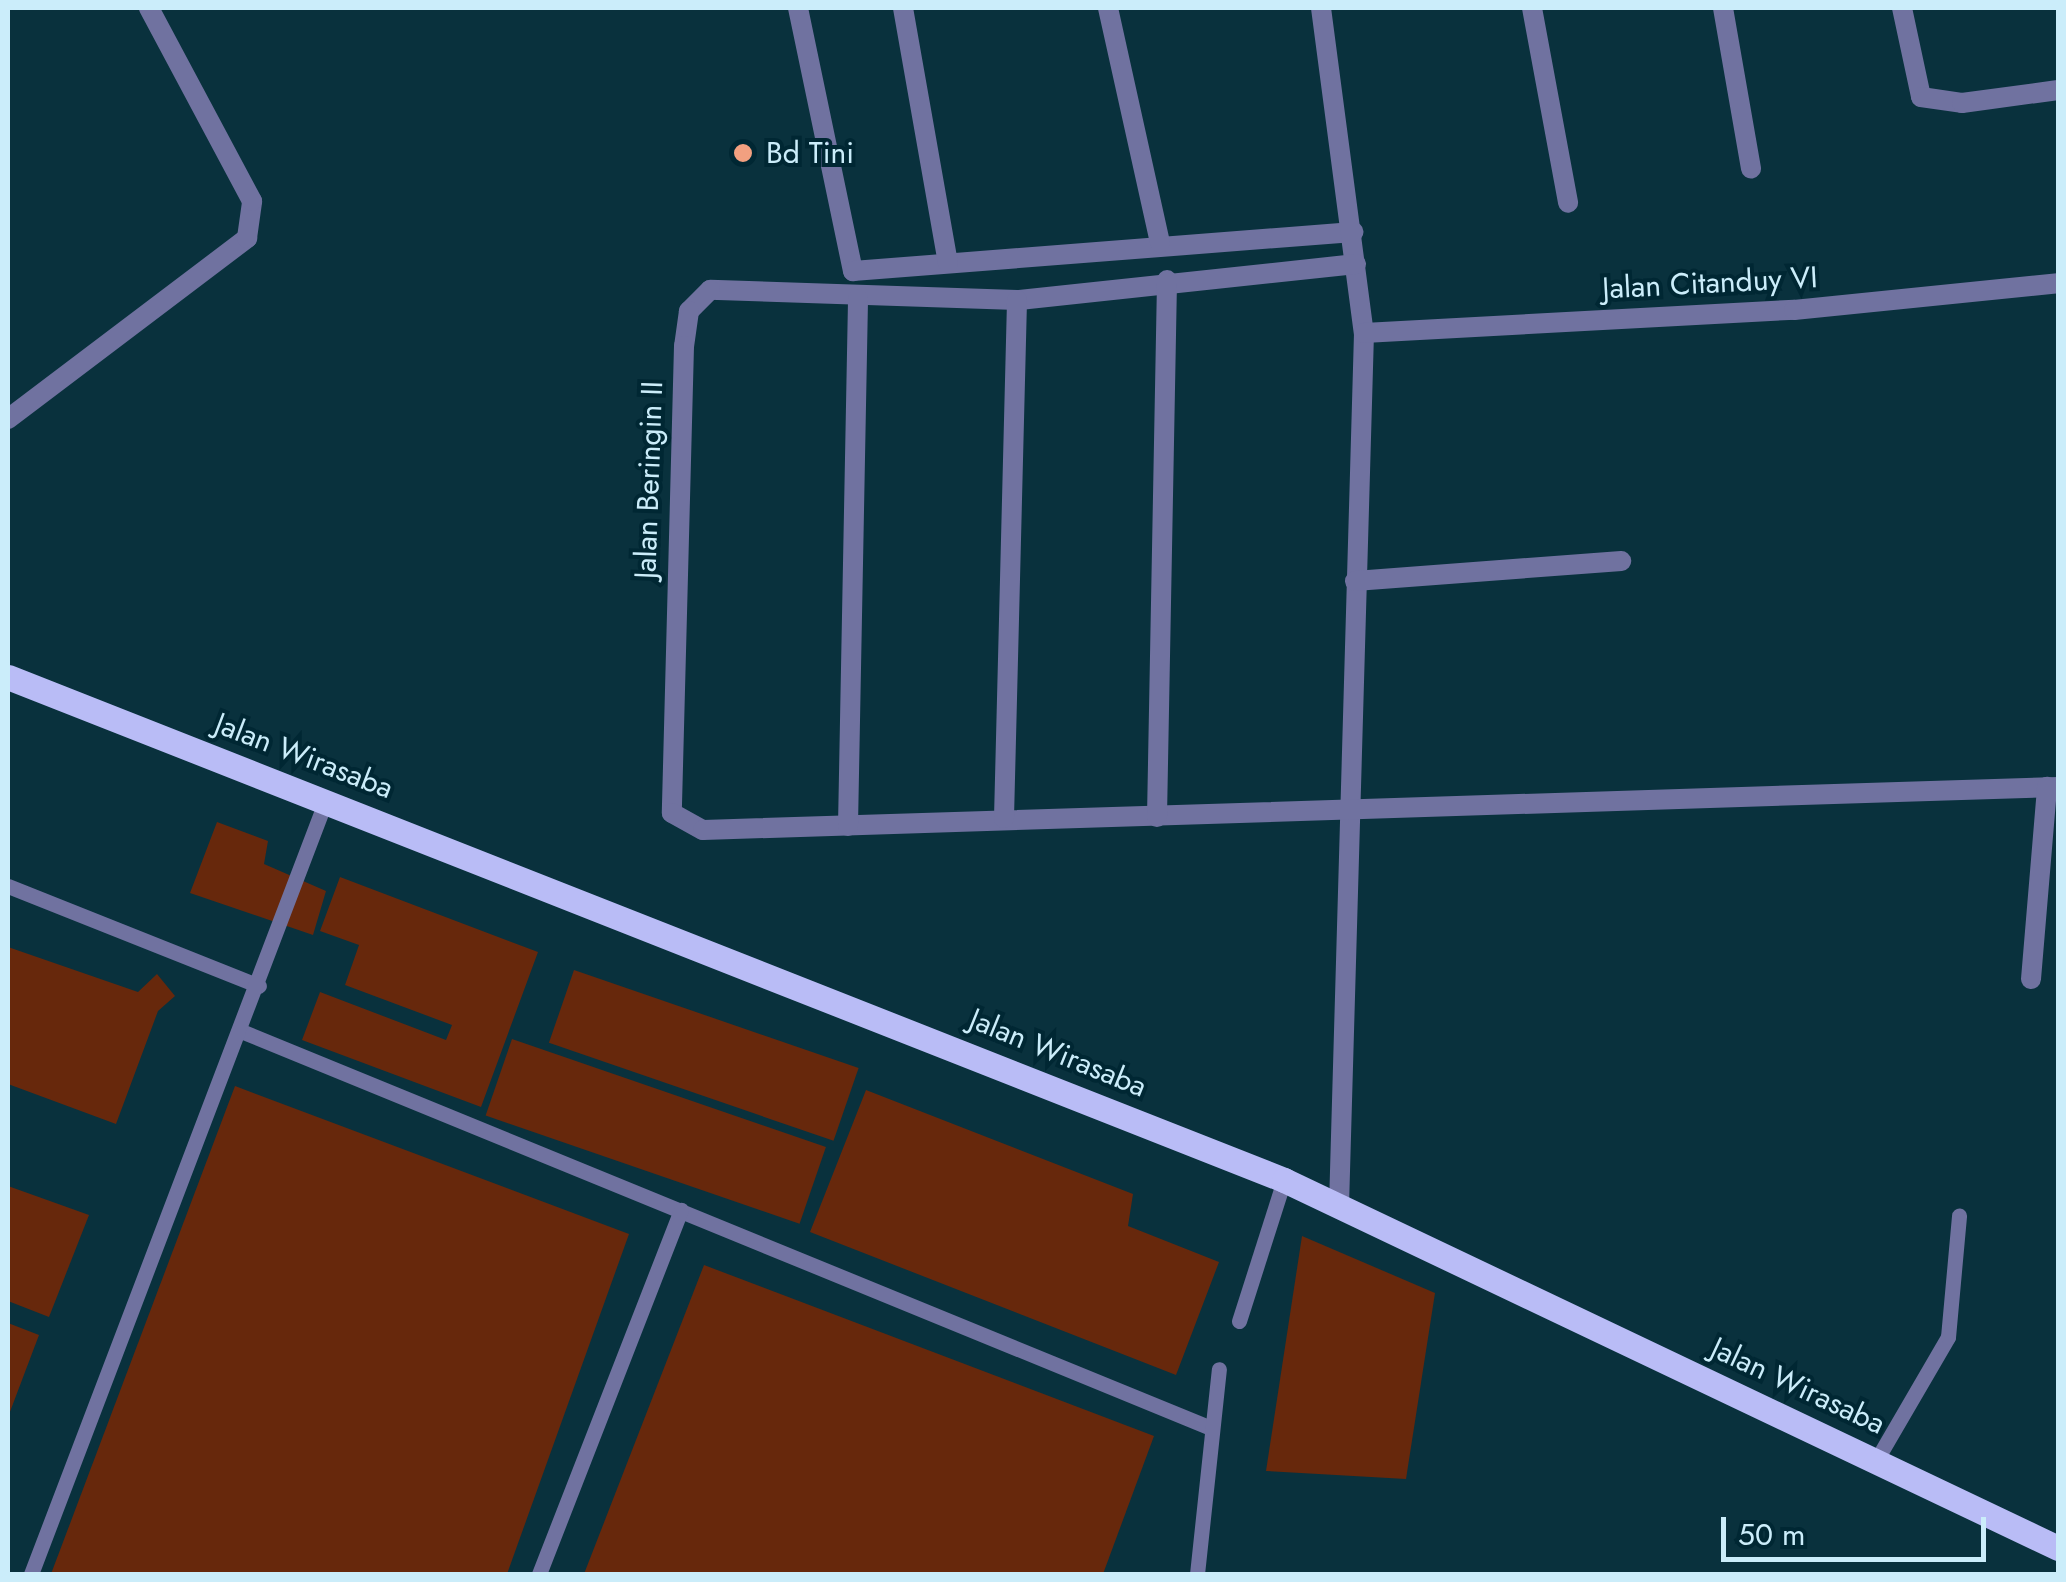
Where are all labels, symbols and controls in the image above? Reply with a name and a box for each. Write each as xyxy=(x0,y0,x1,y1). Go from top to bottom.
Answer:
place label: Bd Tini xyxy=(766,135,854,171)
marker: Bd Tini xyxy=(730,140,756,166)
street label: Jalan Citanduy VI xyxy=(1601,259,1819,307)
street label: Jalan Beringin II xyxy=(628,380,670,580)
street label: Jalan Wirasaba xyxy=(210,706,398,806)
street label: Jalan Wirasaba xyxy=(964,1001,1152,1105)
street label: Jalan Wirasaba xyxy=(1705,1330,1891,1442)
scale bar xyxy=(1726,1497,1991,1559)
text: 50 m xyxy=(1738,1513,1805,1556)

